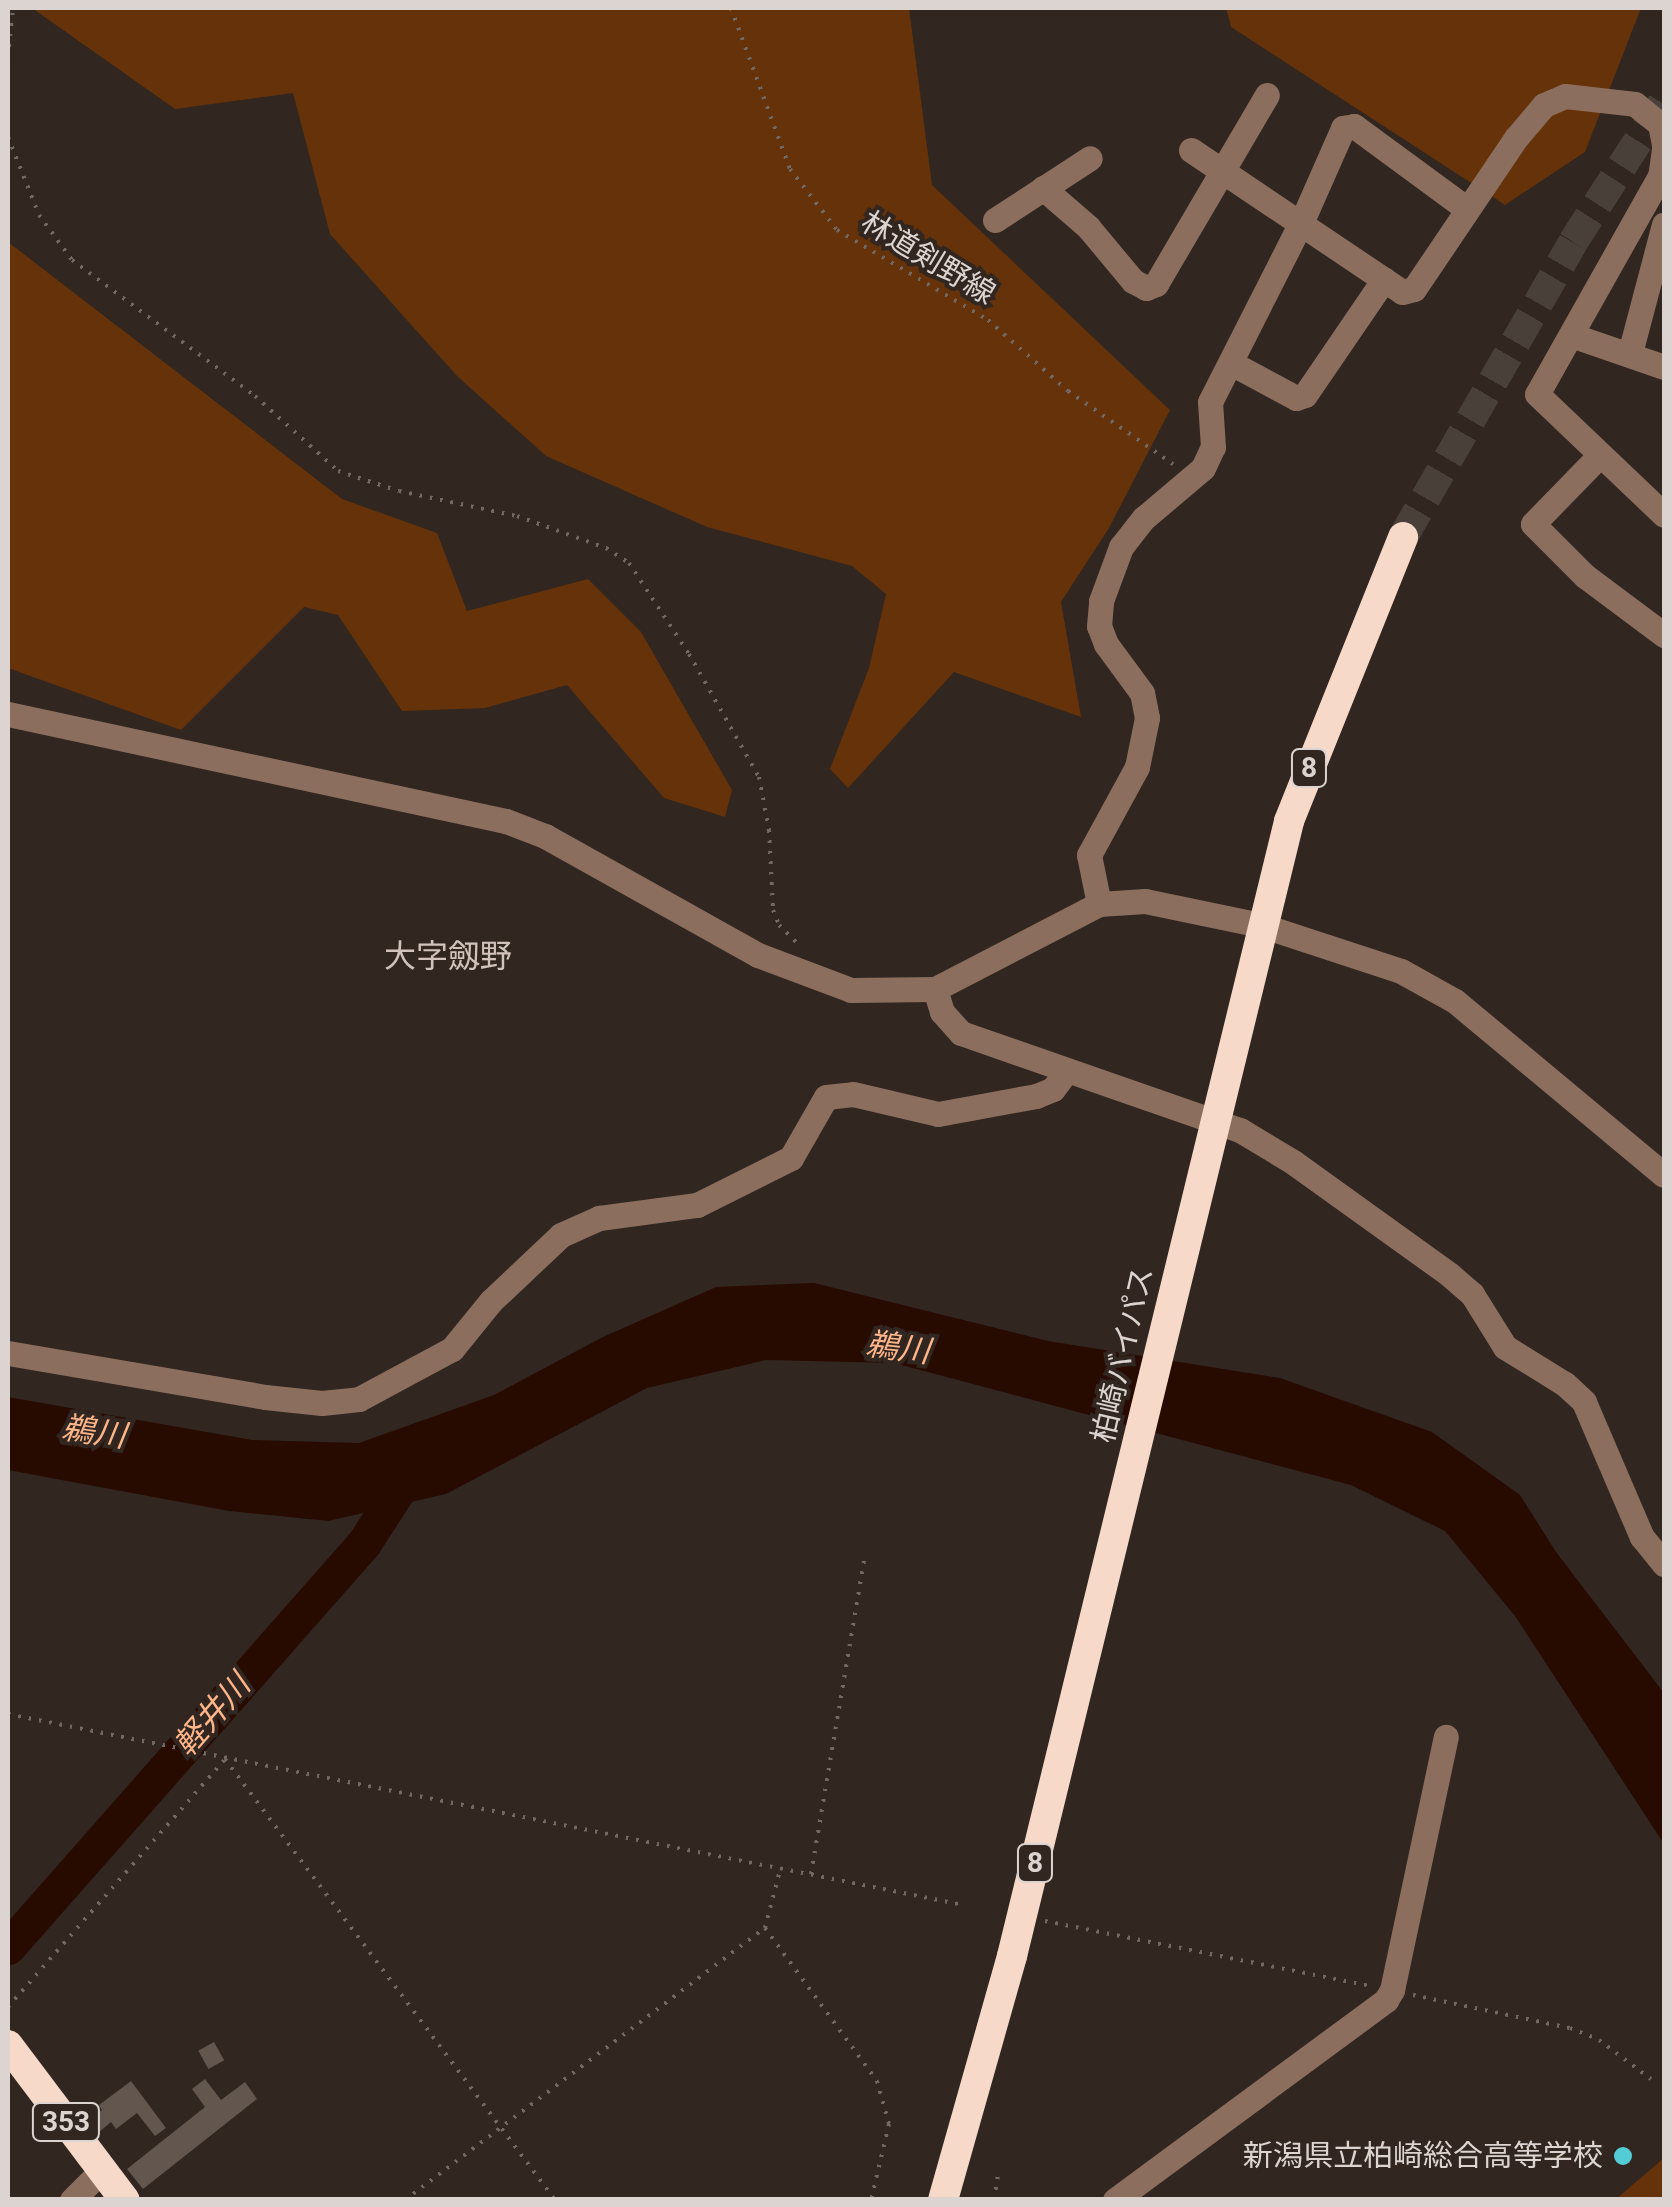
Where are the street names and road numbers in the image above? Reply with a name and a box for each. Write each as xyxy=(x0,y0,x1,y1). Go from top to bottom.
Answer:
street label: 林道剣野線 xyxy=(854,204,1002,312)
road number: 8 xyxy=(1289,745,1329,791)
street label: 柏崎バイパス xyxy=(1085,1263,1161,1447)
road number: 8 xyxy=(1015,1840,1055,1886)
road number: 353 xyxy=(31,2099,101,2145)

